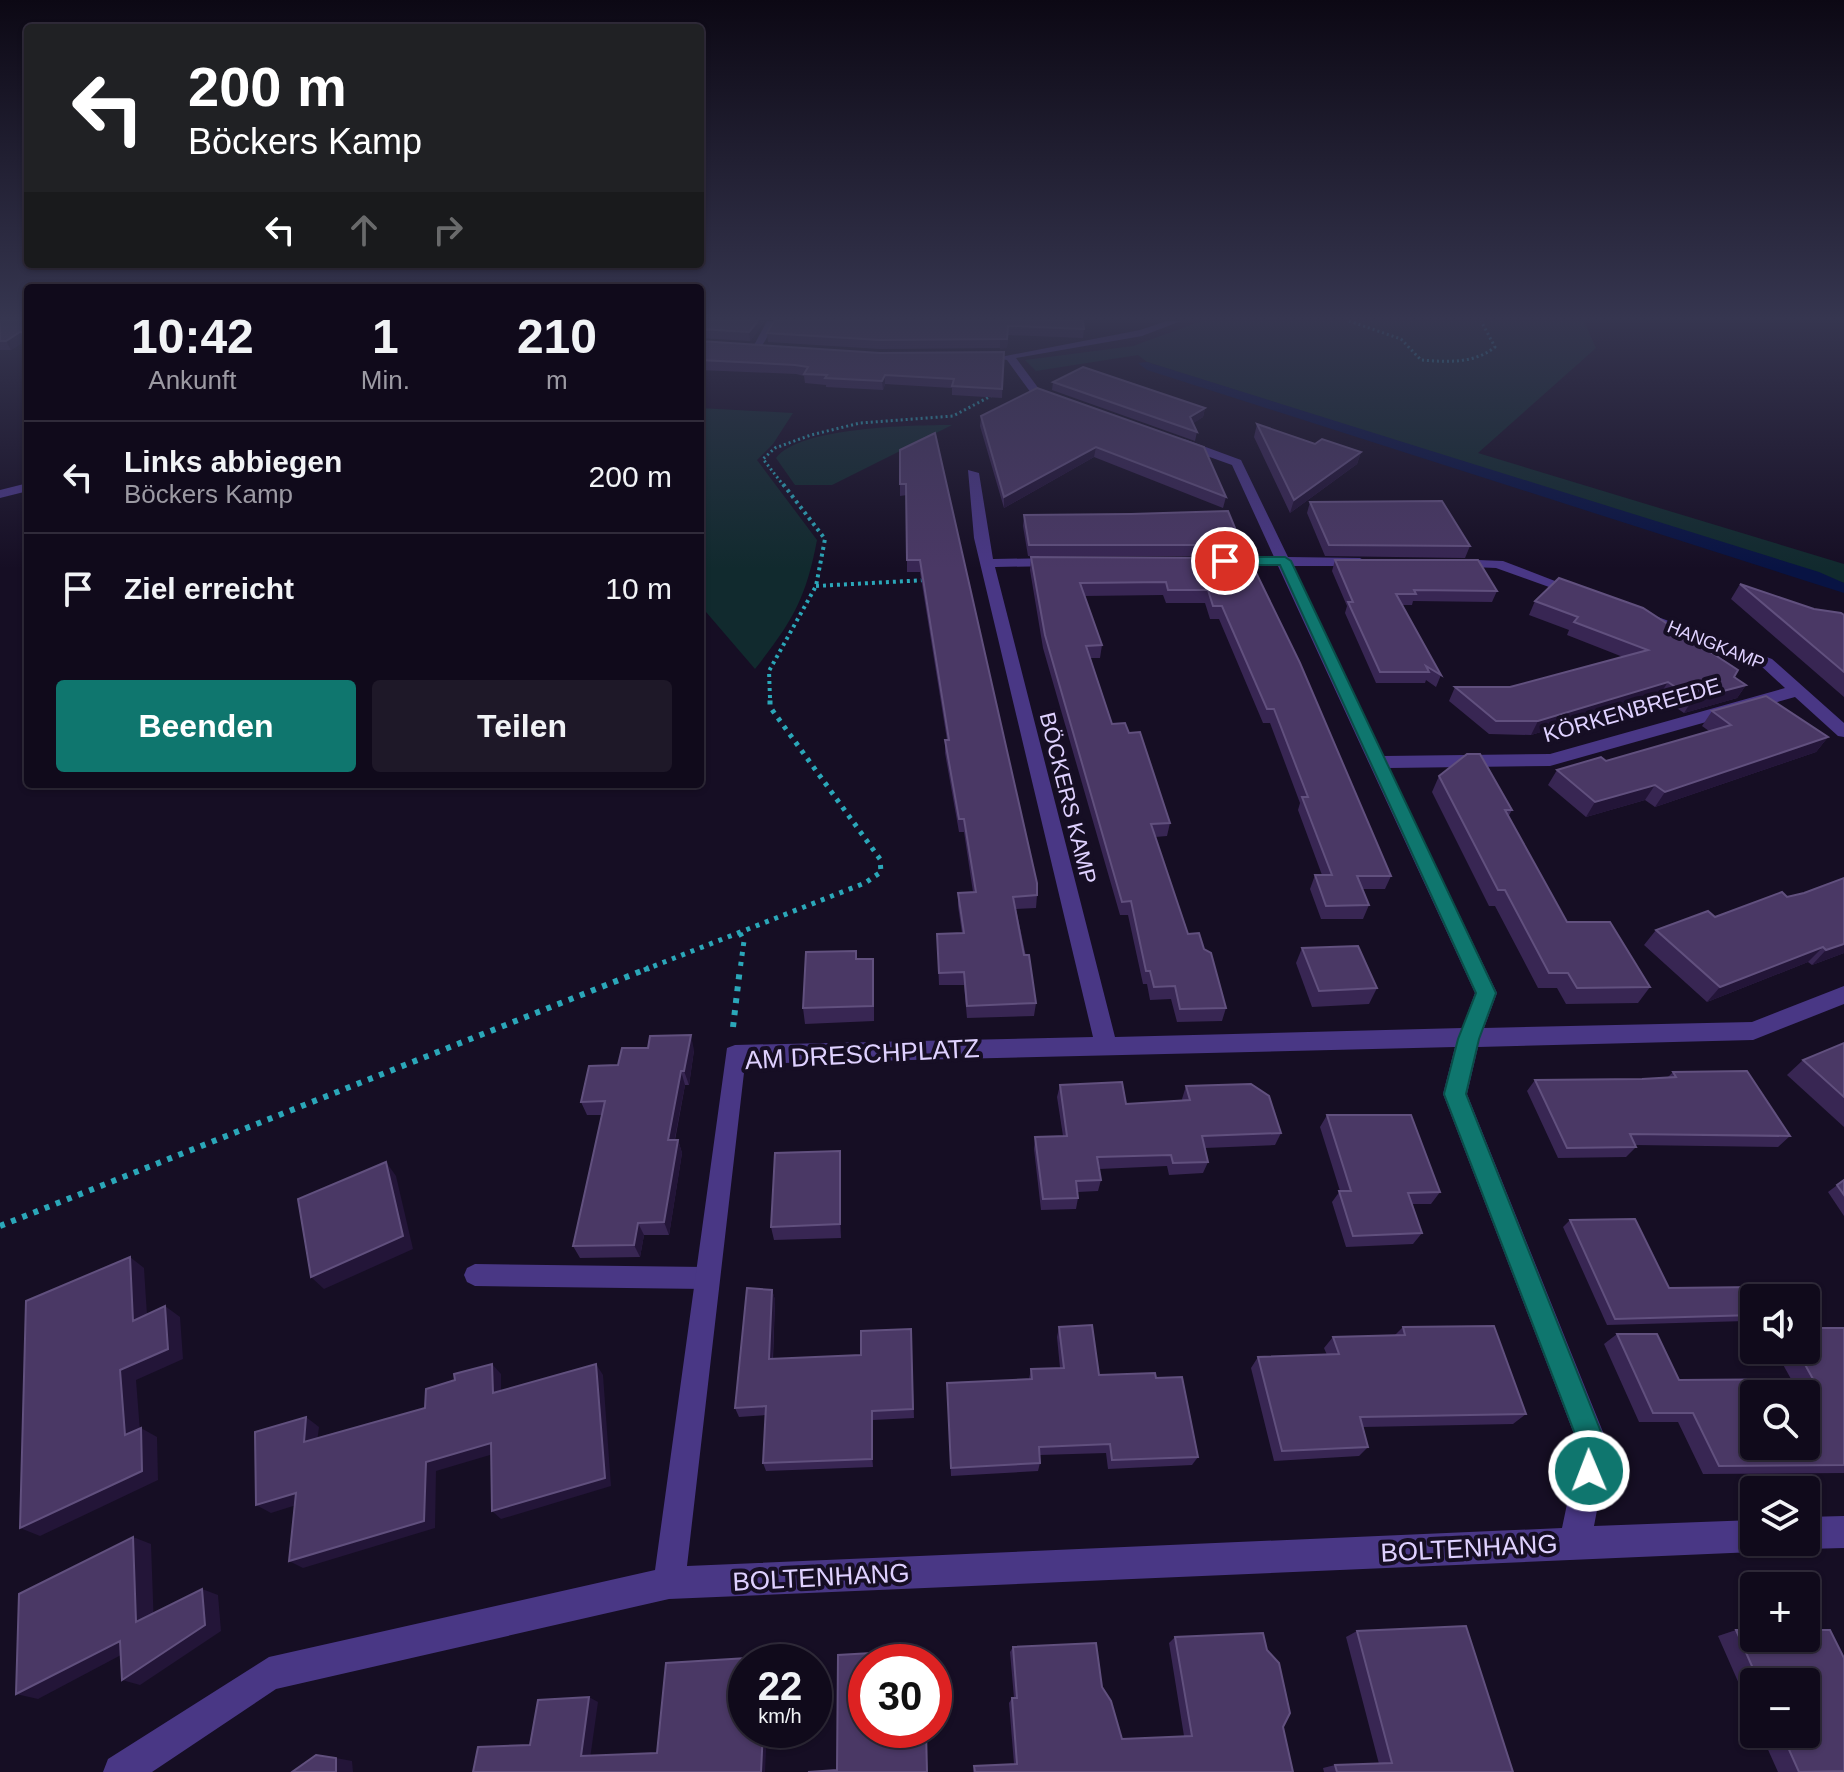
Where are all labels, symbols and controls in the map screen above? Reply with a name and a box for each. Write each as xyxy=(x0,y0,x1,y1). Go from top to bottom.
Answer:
text: 200 m xyxy=(188,55,347,118)
icon: left xyxy=(56,56,160,160)
text: Böckers Kamp xyxy=(188,121,422,162)
icon: left xyxy=(258,208,302,252)
icon: ahead xyxy=(342,208,386,252)
icon: right xyxy=(426,208,470,252)
text: 10:42 xyxy=(131,310,254,363)
text: 1 xyxy=(372,310,399,363)
text: 210 xyxy=(517,310,597,363)
text: Ankunft xyxy=(148,365,236,395)
text: Min. xyxy=(361,365,410,395)
text: m xyxy=(546,365,568,395)
text: Links abbiegen xyxy=(124,445,342,478)
icon: left xyxy=(56,455,100,499)
text: 200 m xyxy=(589,460,672,493)
text: Böckers Kamp xyxy=(124,479,293,509)
pin xyxy=(1191,527,1259,595)
icon: arrive xyxy=(1203,539,1247,583)
icon: arrive xyxy=(56,567,100,611)
text: Ziel erreicht xyxy=(124,572,294,605)
text: 10 m xyxy=(605,572,672,605)
street label: HANGKAMP xyxy=(1664,616,1768,674)
street label: KÖRKENBREEDE xyxy=(1540,673,1724,747)
button: Beenden xyxy=(56,680,356,772)
button: Teilen xyxy=(372,680,672,772)
street label: BÖCKERS KAMP xyxy=(1035,710,1101,886)
street label: AM DRESCHPLATZ xyxy=(744,1033,980,1075)
map controls xyxy=(1740,1284,1820,1748)
button: sound xyxy=(1740,1284,1820,1364)
button: search xyxy=(1740,1380,1820,1460)
position arrow xyxy=(1547,1429,1631,1513)
button: layers xyxy=(1740,1476,1820,1556)
street label: BOLTENHANG xyxy=(1380,1528,1558,1568)
street label: BOLTENHANG xyxy=(732,1557,910,1597)
button: + xyxy=(1740,1572,1820,1652)
speed limit sign: 30 xyxy=(848,1644,952,1748)
text: 22 xyxy=(758,1664,802,1708)
button: − xyxy=(1740,1668,1820,1748)
text: km/h xyxy=(758,1705,802,1727)

